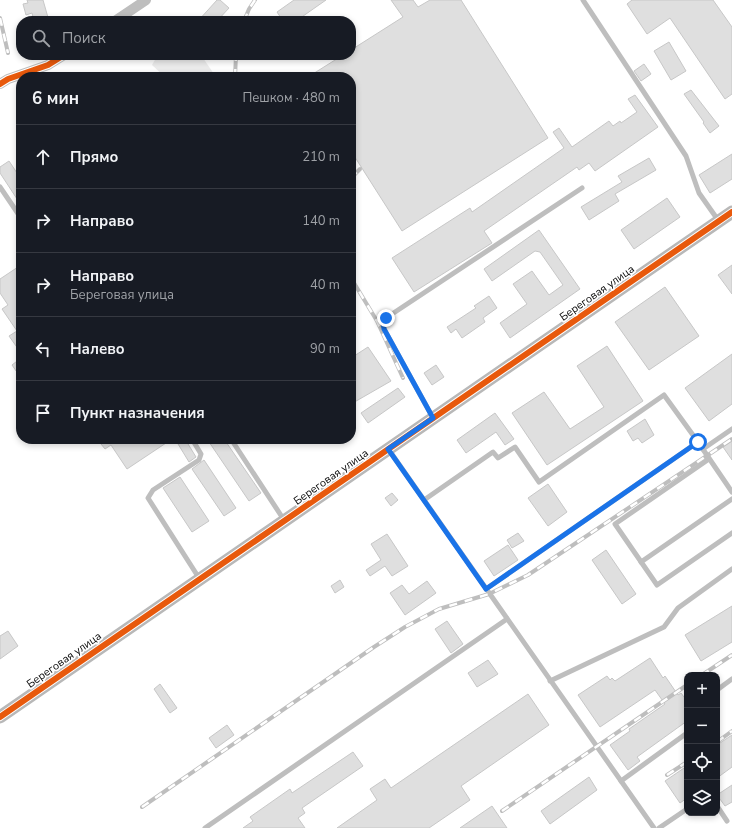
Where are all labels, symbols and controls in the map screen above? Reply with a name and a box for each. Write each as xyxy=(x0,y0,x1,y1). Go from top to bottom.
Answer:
search box xyxy=(16,16,356,60)
icon: search xyxy=(30,27,52,49)
text: Поиск xyxy=(62,28,106,48)
text: 6 мин xyxy=(32,87,79,110)
text: Пешком · 480 m xyxy=(242,89,340,107)
icon: ahead xyxy=(32,146,54,168)
text: Прямо xyxy=(70,147,118,167)
text: 210 m xyxy=(302,148,340,166)
icon: right xyxy=(32,210,54,232)
text: Направо xyxy=(70,211,134,231)
text: 140 m xyxy=(302,212,340,230)
street label: Береговая улица xyxy=(557,262,637,324)
text: Направо xyxy=(70,266,134,286)
icon: right xyxy=(32,274,54,296)
text: 40 m xyxy=(310,276,340,294)
text: Береговая улица xyxy=(70,286,174,304)
route end xyxy=(377,309,395,327)
icon: left xyxy=(32,338,54,360)
text: Налево xyxy=(70,339,125,359)
text: 90 m xyxy=(310,340,340,358)
icon: arrive xyxy=(32,402,54,424)
text: Пункт назначения xyxy=(70,403,205,423)
route start xyxy=(689,433,707,451)
street label: Береговая улица xyxy=(291,446,371,508)
street label: Береговая улица xyxy=(24,629,104,691)
map controls xyxy=(684,672,720,816)
button: + xyxy=(684,672,720,708)
button: − xyxy=(684,708,720,744)
button: locate xyxy=(684,744,720,780)
button: layers xyxy=(684,780,720,816)

